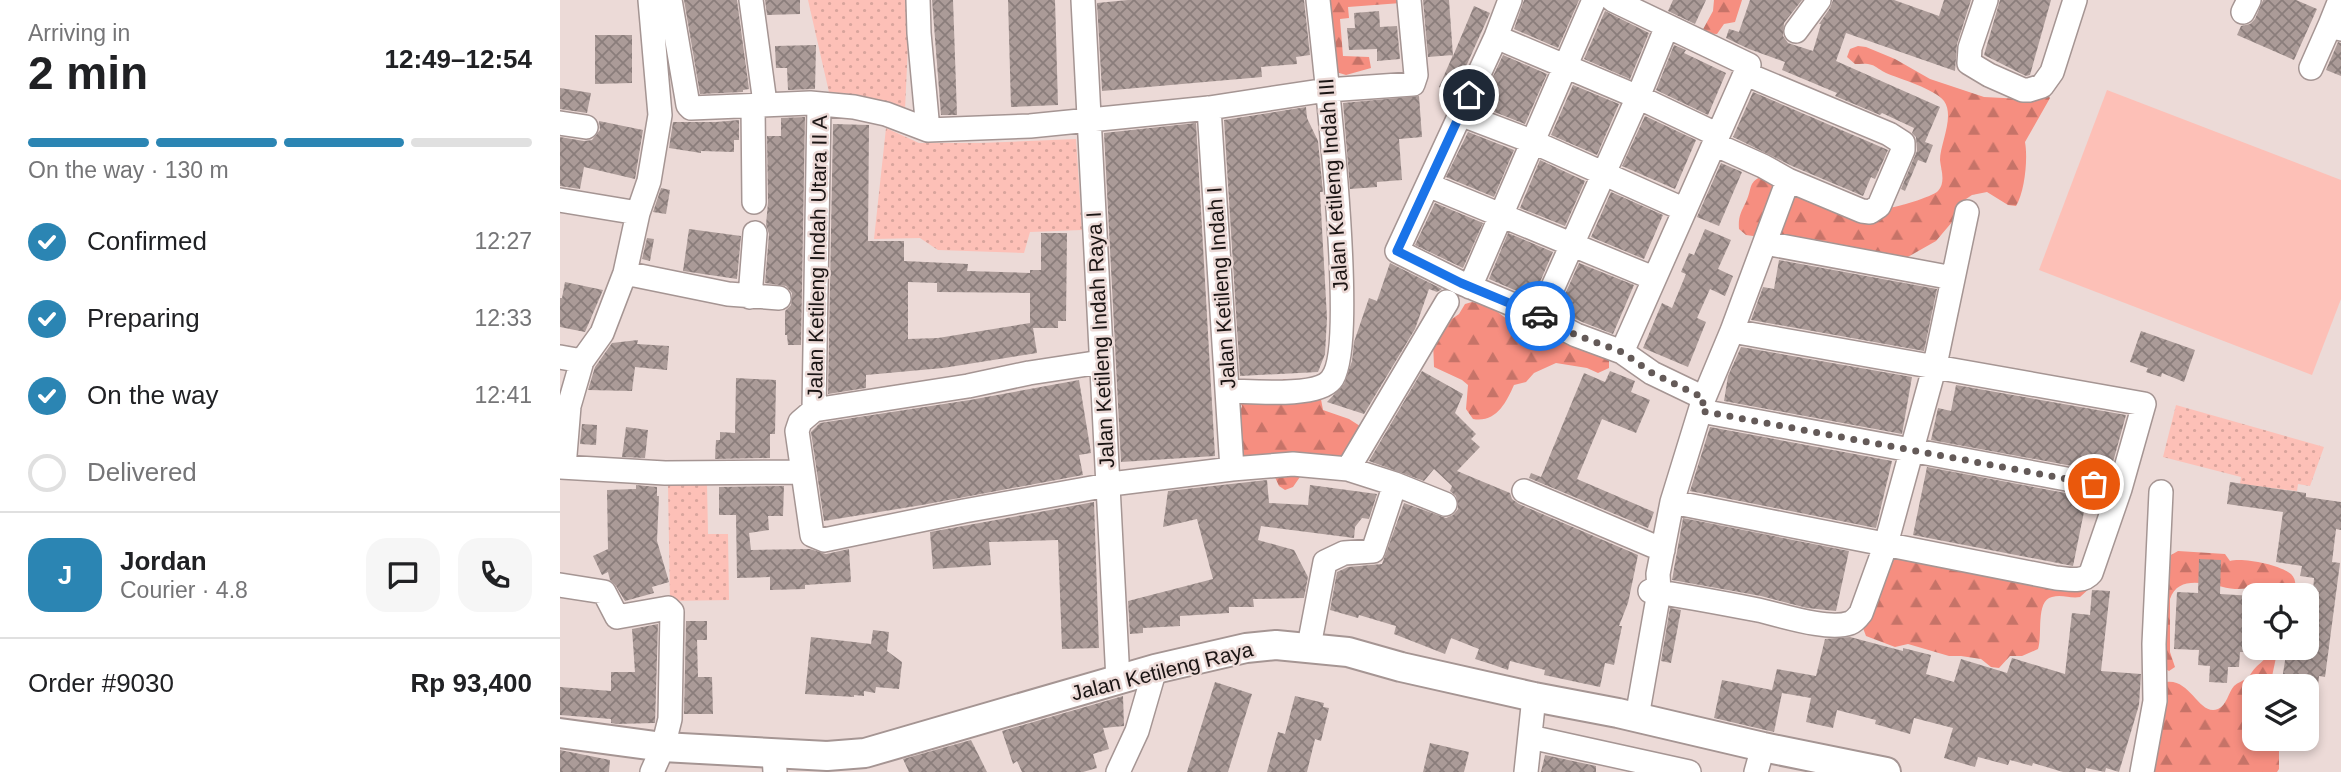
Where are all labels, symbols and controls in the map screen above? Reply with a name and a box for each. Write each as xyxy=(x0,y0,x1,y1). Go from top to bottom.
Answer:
text: Arriving in xyxy=(28,20,130,46)
text: 12:49–12:54 xyxy=(385,44,532,74)
text: 2 min xyxy=(28,47,148,99)
pin xyxy=(1439,65,1499,125)
icon: home xyxy=(1450,76,1488,114)
street label: Jalan Ketileng Indah III xyxy=(1314,78,1352,292)
street label: Jalan Ketileng Indah Utara II A xyxy=(803,115,831,399)
text: On the way · 130 m xyxy=(28,157,229,183)
street label: Jalan Ketileng Indah I xyxy=(1202,186,1240,390)
street label: Jalan Ketileng Indah Raya I xyxy=(1082,211,1118,469)
icon: check xyxy=(28,223,66,261)
text: Confirmed xyxy=(87,226,207,256)
text: 12:27 xyxy=(474,228,532,254)
courier xyxy=(1505,281,1575,351)
icon: car xyxy=(1521,297,1559,335)
icon: check xyxy=(28,300,66,338)
text: Preparing xyxy=(87,303,200,333)
text: 12:33 xyxy=(474,305,532,331)
icon: check xyxy=(28,377,66,415)
text: On the way xyxy=(87,380,219,410)
text: 12:41 xyxy=(474,382,532,408)
pin xyxy=(2064,454,2124,514)
text: Delivered xyxy=(87,457,197,487)
icon: bag xyxy=(2075,465,2113,503)
button: chat xyxy=(366,538,440,612)
button: phone xyxy=(458,538,532,612)
text: Jordan xyxy=(120,546,207,576)
text: J xyxy=(58,560,72,590)
text: Courier · 4.8 xyxy=(120,577,248,603)
map controls xyxy=(2242,583,2319,751)
button: locate xyxy=(2242,583,2319,660)
street label: Jalan Ketileng Raya xyxy=(1069,637,1256,705)
text: Order #9030 xyxy=(28,668,174,698)
text: Rp 93,400 xyxy=(411,668,532,698)
button: layers xyxy=(2242,674,2319,751)

